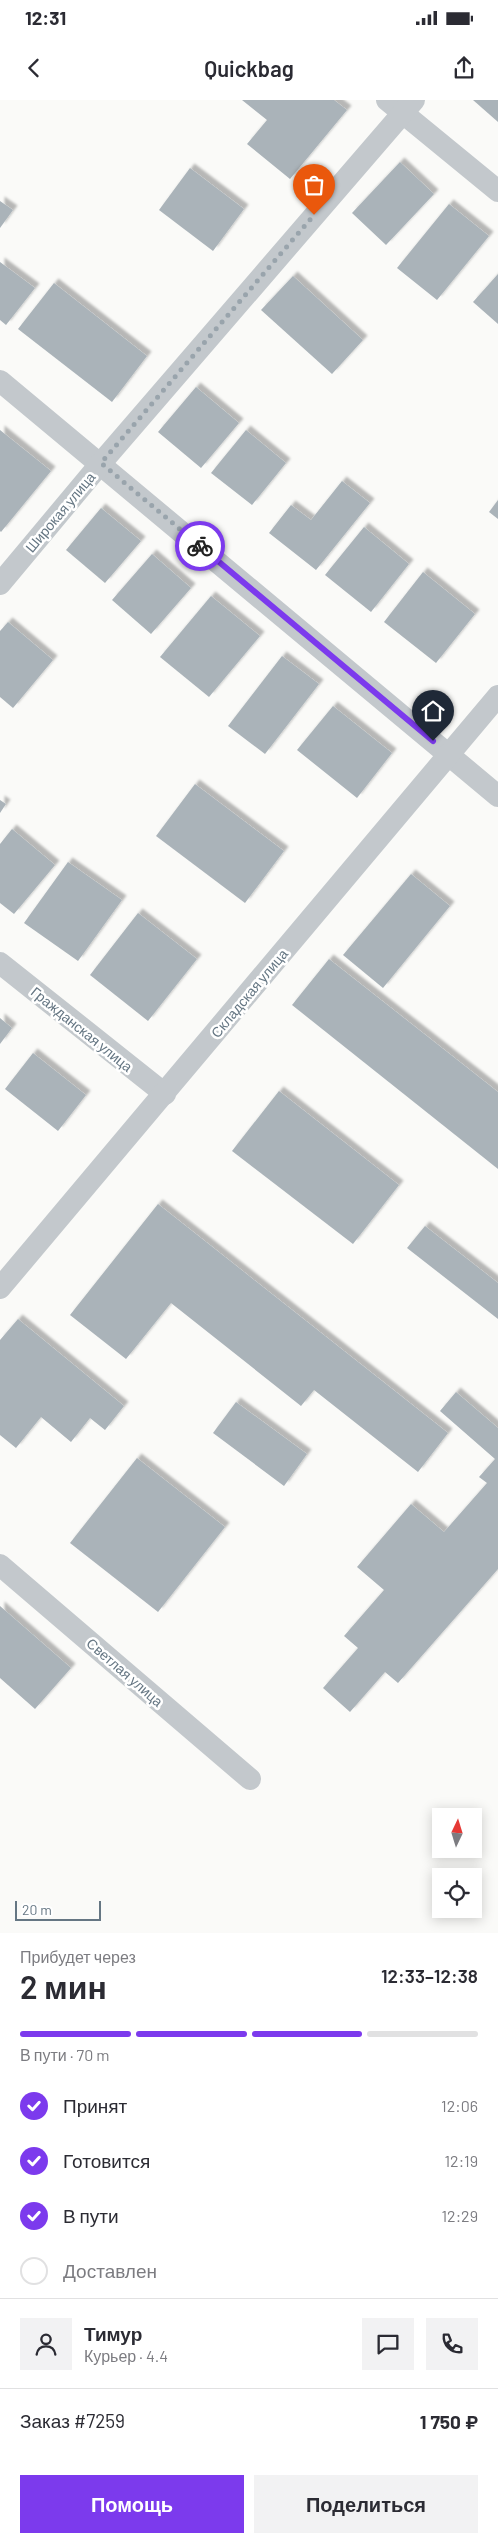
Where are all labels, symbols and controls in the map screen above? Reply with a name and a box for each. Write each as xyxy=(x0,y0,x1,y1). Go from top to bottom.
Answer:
text: 12:31 xyxy=(25,6,66,29)
icon: back xyxy=(20,54,48,82)
icon: share xyxy=(450,54,478,82)
text: Quickbag xyxy=(204,55,294,81)
pin xyxy=(293,164,335,215)
icon: bag xyxy=(300,171,328,199)
street label: Широкая улица xyxy=(22,468,99,556)
courier xyxy=(175,521,225,571)
icon: bike xyxy=(186,532,214,560)
pin xyxy=(412,690,454,741)
icon: home xyxy=(419,697,447,725)
street label: Складская улица xyxy=(207,945,291,1041)
street label: Гражданская улица xyxy=(28,983,136,1075)
street label: Светлая улица xyxy=(83,1634,167,1710)
north arrow xyxy=(432,1808,482,1858)
map controls xyxy=(432,1808,482,1918)
button: locate xyxy=(432,1868,482,1918)
scale bar xyxy=(15,1898,101,1921)
text: 20 m xyxy=(22,1901,52,1918)
text: Прибудет через xyxy=(20,1947,136,1966)
text: 12:33–12:38 xyxy=(381,1964,478,1987)
text: 2 мин xyxy=(20,1967,107,2005)
text: В пути · 70 m xyxy=(20,2045,110,2064)
icon: check xyxy=(20,2092,48,2120)
text: Принят xyxy=(63,2094,127,2117)
text: 12:06 xyxy=(441,2096,478,2115)
icon: check xyxy=(20,2147,48,2175)
text: Готовится xyxy=(63,2149,150,2172)
text: 12:19 xyxy=(444,2151,478,2170)
icon: check xyxy=(20,2202,48,2230)
text: В пути xyxy=(63,2204,119,2227)
text: 12:29 xyxy=(441,2206,478,2225)
text: Доставлен xyxy=(63,2259,157,2282)
button: person xyxy=(20,2318,72,2370)
button: chat xyxy=(362,2318,414,2370)
button: phone xyxy=(426,2318,478,2370)
text: Тимур xyxy=(84,2322,142,2345)
text: Курьер · 4.4 xyxy=(84,2346,168,2365)
text: Заказ #7259 xyxy=(20,2409,125,2432)
text: 1 750 ₽ xyxy=(420,2410,478,2433)
button: Помощь xyxy=(20,2475,244,2533)
button: Поделиться xyxy=(254,2475,478,2533)

